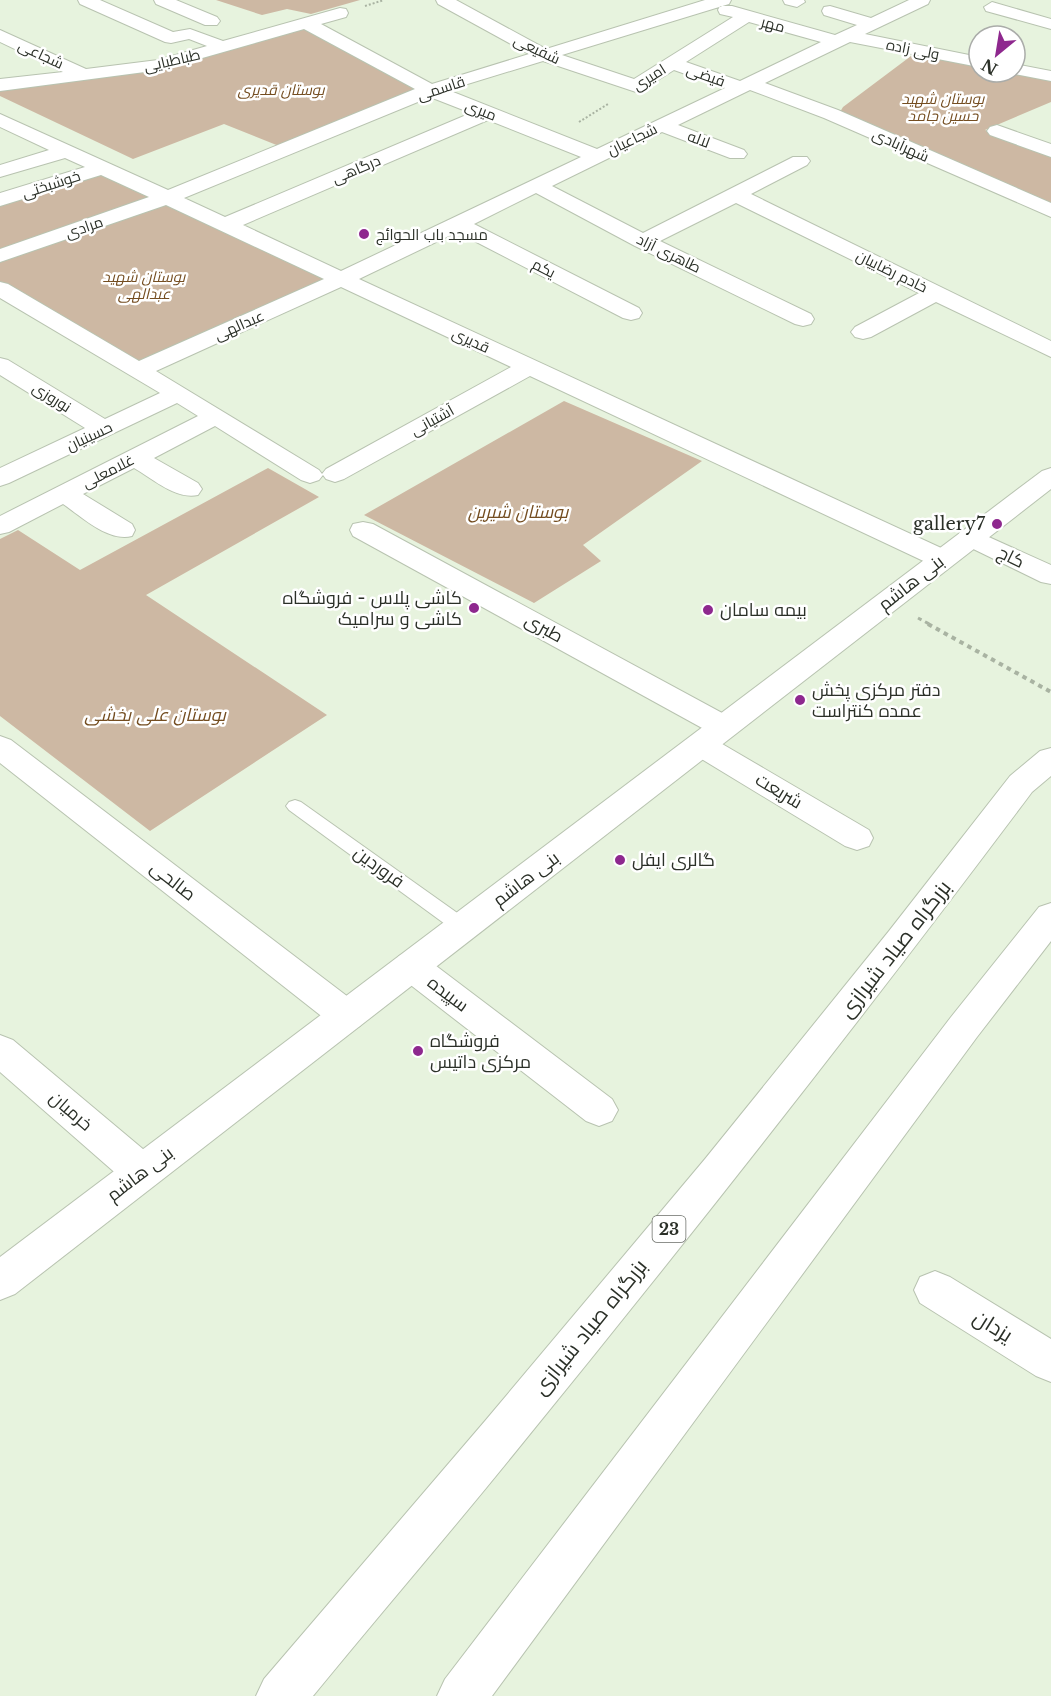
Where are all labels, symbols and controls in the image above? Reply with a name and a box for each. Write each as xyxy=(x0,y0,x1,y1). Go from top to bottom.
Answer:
street label: مهر xyxy=(758,11,787,37)
north arrow xyxy=(967,24,1027,84)
street label: شفیعی xyxy=(510,30,563,69)
street label: شجاعی xyxy=(15,35,67,74)
street label: ولی زاده xyxy=(885,35,941,64)
street label: طباطبایی xyxy=(142,44,202,77)
text: N xyxy=(978,55,1001,79)
street label: امیری xyxy=(629,59,670,95)
street label: فیضی xyxy=(684,59,728,92)
street label: قاسمی xyxy=(415,71,468,106)
park label: بوستان قدیری xyxy=(237,80,326,99)
park label: بوستان شهید حسین جامد xyxy=(902,89,985,125)
street label: میری xyxy=(462,95,499,126)
street label: شجاعیان xyxy=(604,119,661,160)
street label: شهرآبادی xyxy=(869,124,932,167)
street label: لاله xyxy=(685,126,713,152)
street label: درگاهی xyxy=(329,150,384,189)
street label: خوشبختی xyxy=(19,166,83,203)
street label: مرادی xyxy=(63,212,106,243)
place label: مسجد باب الحوائج xyxy=(376,225,488,246)
marker: مسجد باب الحوائج xyxy=(357,227,371,241)
street label: طاهری آزاد xyxy=(633,229,704,278)
street label: خادم رضاییان xyxy=(853,246,931,297)
street label: یکم xyxy=(529,254,559,283)
park label: بوستان شهید عبدالهی xyxy=(103,267,186,303)
street label: عبدالهی xyxy=(211,306,267,345)
street label: قدیری xyxy=(449,323,493,358)
street label: نوروزی xyxy=(29,378,75,417)
street label: آشتیانی xyxy=(407,400,458,441)
street label: حسینیان xyxy=(63,417,116,456)
street label: غلامعلی xyxy=(79,450,138,493)
park label: بوستان شیرین xyxy=(468,501,569,523)
place label: gallery7 xyxy=(913,513,986,535)
marker: gallery7 xyxy=(990,517,1004,531)
street label: کاج xyxy=(994,541,1028,574)
street label: بنی هاشم xyxy=(874,550,949,616)
place label: کاشی پلاس - فروشگاه کاشی و سرامیک xyxy=(283,587,462,630)
place label: بیمه سامان xyxy=(720,599,807,621)
marker: کاشی پلاس - فروشگاه کاشی و سرامیک xyxy=(467,601,481,615)
marker: بیمه سامان xyxy=(701,603,715,617)
street label: طبری xyxy=(521,609,567,647)
place label: دفتر مرکزی پخش عمده کنتراست xyxy=(812,679,940,722)
marker: دفتر مرکزی پخش عمده کنتراست xyxy=(793,693,807,707)
park label: بوستان علی بخشی xyxy=(84,704,227,726)
street label: شریعت xyxy=(751,768,807,814)
street label: فروردین xyxy=(349,841,409,893)
street label: بنی هاشم xyxy=(488,847,564,912)
place label: گالری ایفل xyxy=(632,849,715,871)
marker: گالری ایفل xyxy=(613,853,627,867)
street label: صالحی xyxy=(146,856,200,906)
street label: بزرگراه صیاد شیرازی xyxy=(833,875,957,1023)
street label: سپیده xyxy=(423,971,473,1017)
place label: فروشگاه مرکزی داتیس xyxy=(430,1030,531,1073)
marker: فروشگاه مرکزی داتیس xyxy=(411,1044,425,1058)
street label: خرمیان xyxy=(45,1086,97,1136)
street label: بنی هاشم xyxy=(102,1142,178,1207)
road number: 23 xyxy=(652,1216,686,1242)
street label: بزرگراه صیاد شیرازی xyxy=(527,1254,653,1400)
street label: یزدان xyxy=(968,1304,1018,1348)

